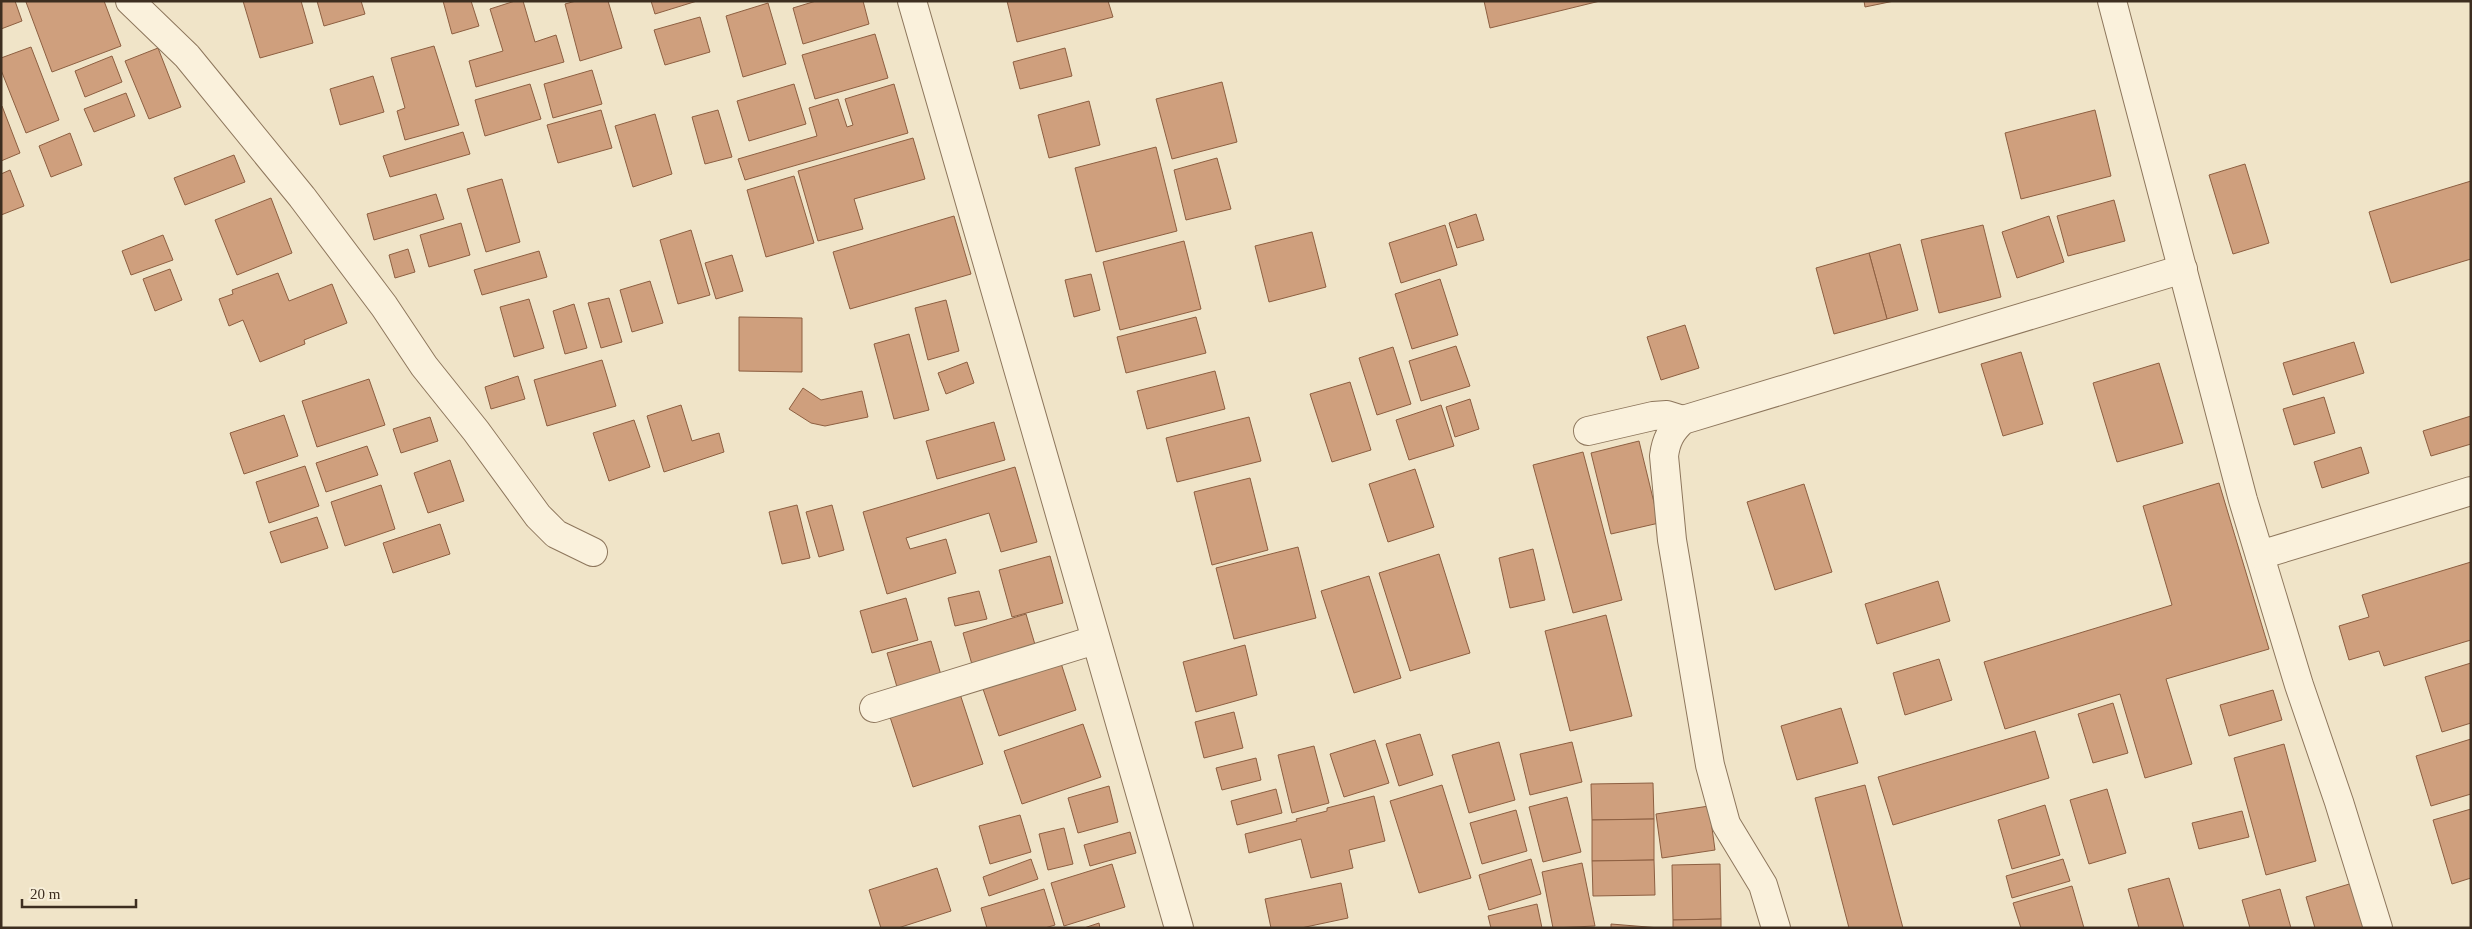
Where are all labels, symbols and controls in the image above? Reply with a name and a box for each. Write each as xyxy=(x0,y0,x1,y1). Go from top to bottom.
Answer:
scale bar xyxy=(22,876,136,908)
text: 20 m xyxy=(30,886,61,902)

